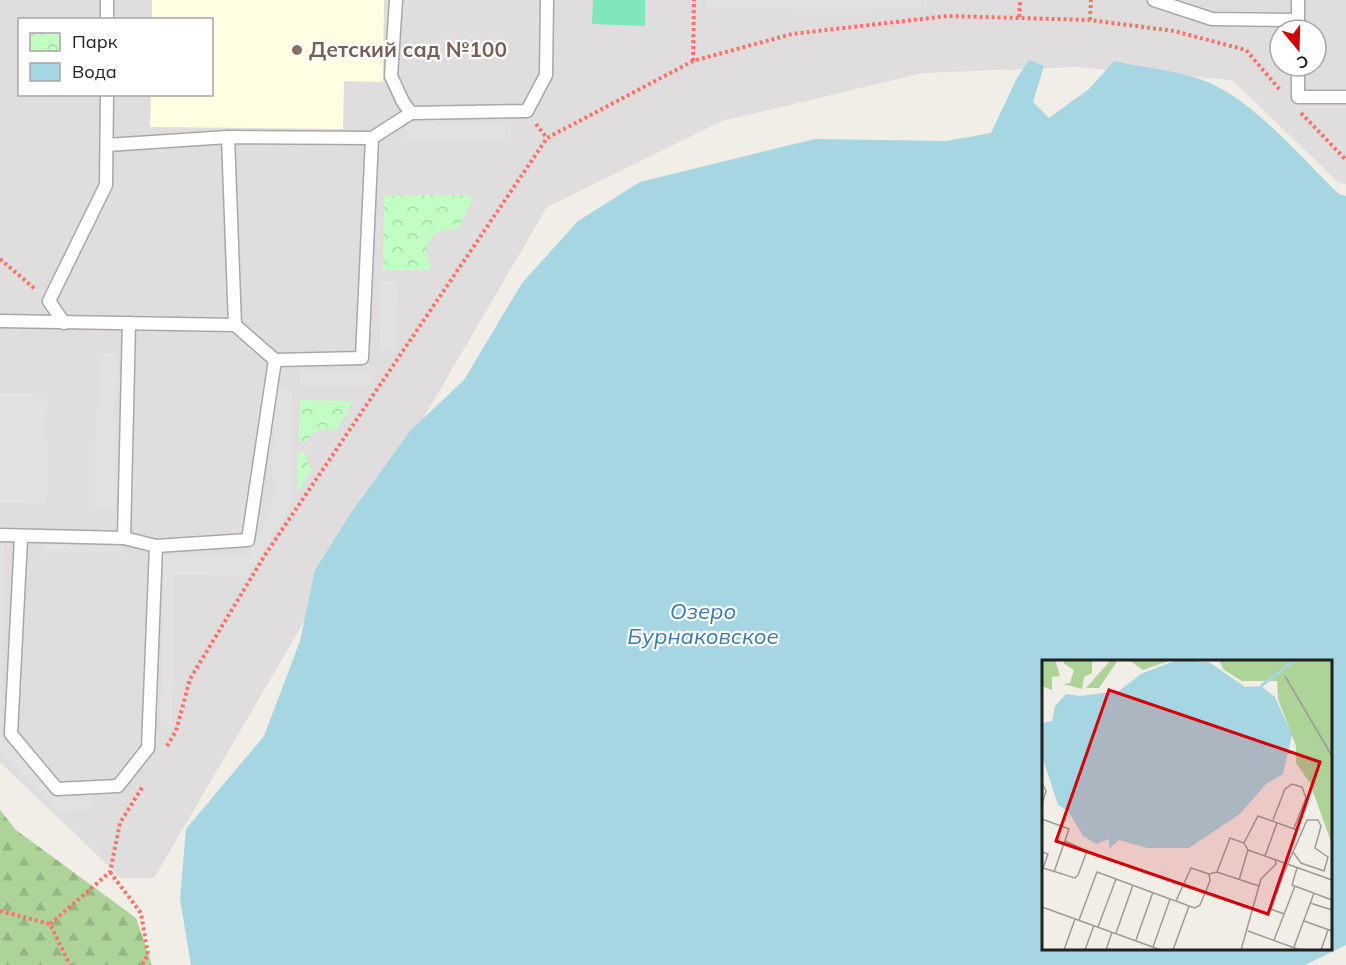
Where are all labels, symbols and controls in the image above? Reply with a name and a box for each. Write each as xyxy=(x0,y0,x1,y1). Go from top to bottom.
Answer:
legend xyxy=(18,18,213,96)
north arrow xyxy=(1268,18,1328,78)
text: Парк xyxy=(72,30,118,53)
place label: Детский сад №100 xyxy=(309,36,507,62)
marker: Детский сад №100 xyxy=(290,43,304,57)
text: С xyxy=(1294,51,1311,73)
text: Вода xyxy=(72,60,117,83)
water label: Озеро Бурнаковское xyxy=(627,597,779,650)
inset map xyxy=(1042,660,1331,950)

